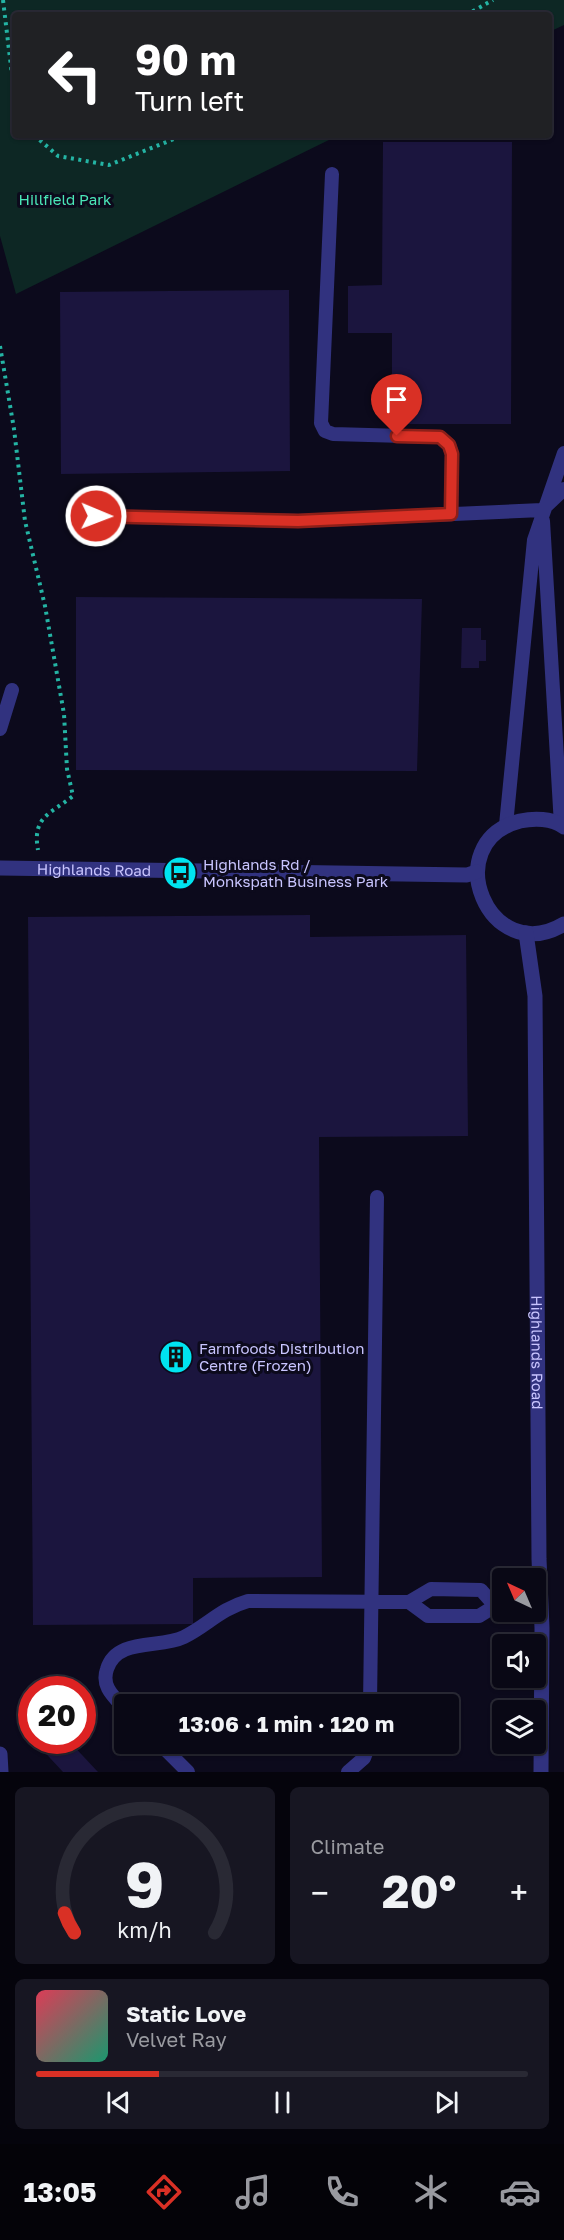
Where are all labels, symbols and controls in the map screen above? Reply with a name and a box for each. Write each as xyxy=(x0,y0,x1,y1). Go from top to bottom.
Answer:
text: 90 m xyxy=(135,34,236,84)
icon: left xyxy=(36,36,114,114)
text: Turn left xyxy=(135,85,244,117)
park label: Hillfield Park xyxy=(18,190,112,208)
pin xyxy=(371,374,422,436)
icon: arrive xyxy=(380,383,413,416)
position arrow xyxy=(64,484,128,548)
bus stop icon: Highlands Rd / Monkspath Business Park xyxy=(162,855,198,891)
place label: Highlands Rd / Monkspath Business Park xyxy=(203,855,389,890)
street label: Highlands Road xyxy=(37,860,151,879)
street label: Highlands Road xyxy=(528,1295,547,1410)
building icon: Farmfoods Distribution Centre (Frozen) xyxy=(158,1339,194,1375)
place label: Farmfoods Distribution Centre (Frozen) xyxy=(199,1339,364,1374)
north arrow xyxy=(492,1568,546,1622)
map controls xyxy=(492,1568,546,1754)
button: sound xyxy=(492,1634,546,1688)
speed limit sign: 20 xyxy=(18,1676,96,1754)
button: layers xyxy=(492,1700,546,1754)
text: 13:06 · 1 min · 120 m xyxy=(179,1710,394,1737)
text: Climate xyxy=(311,1834,384,1858)
text: 9 xyxy=(125,1846,165,1921)
text: 20° xyxy=(382,1864,456,1918)
text: − xyxy=(311,1873,329,1912)
text: + xyxy=(510,1873,528,1912)
text: km/h xyxy=(117,1917,172,1943)
text: Static Love xyxy=(126,2000,246,2027)
text: Velvet Ray xyxy=(126,2027,227,2051)
icon: previous xyxy=(102,2086,135,2119)
icon: pause xyxy=(266,2086,299,2119)
icon: next xyxy=(430,2086,463,2119)
icon: directions xyxy=(143,2171,185,2213)
icon: music xyxy=(232,2171,274,2213)
icon: phone xyxy=(321,2171,363,2213)
icon: climate xyxy=(410,2171,452,2213)
icon: car xyxy=(499,2171,541,2213)
text: 13:05 xyxy=(23,2176,96,2208)

